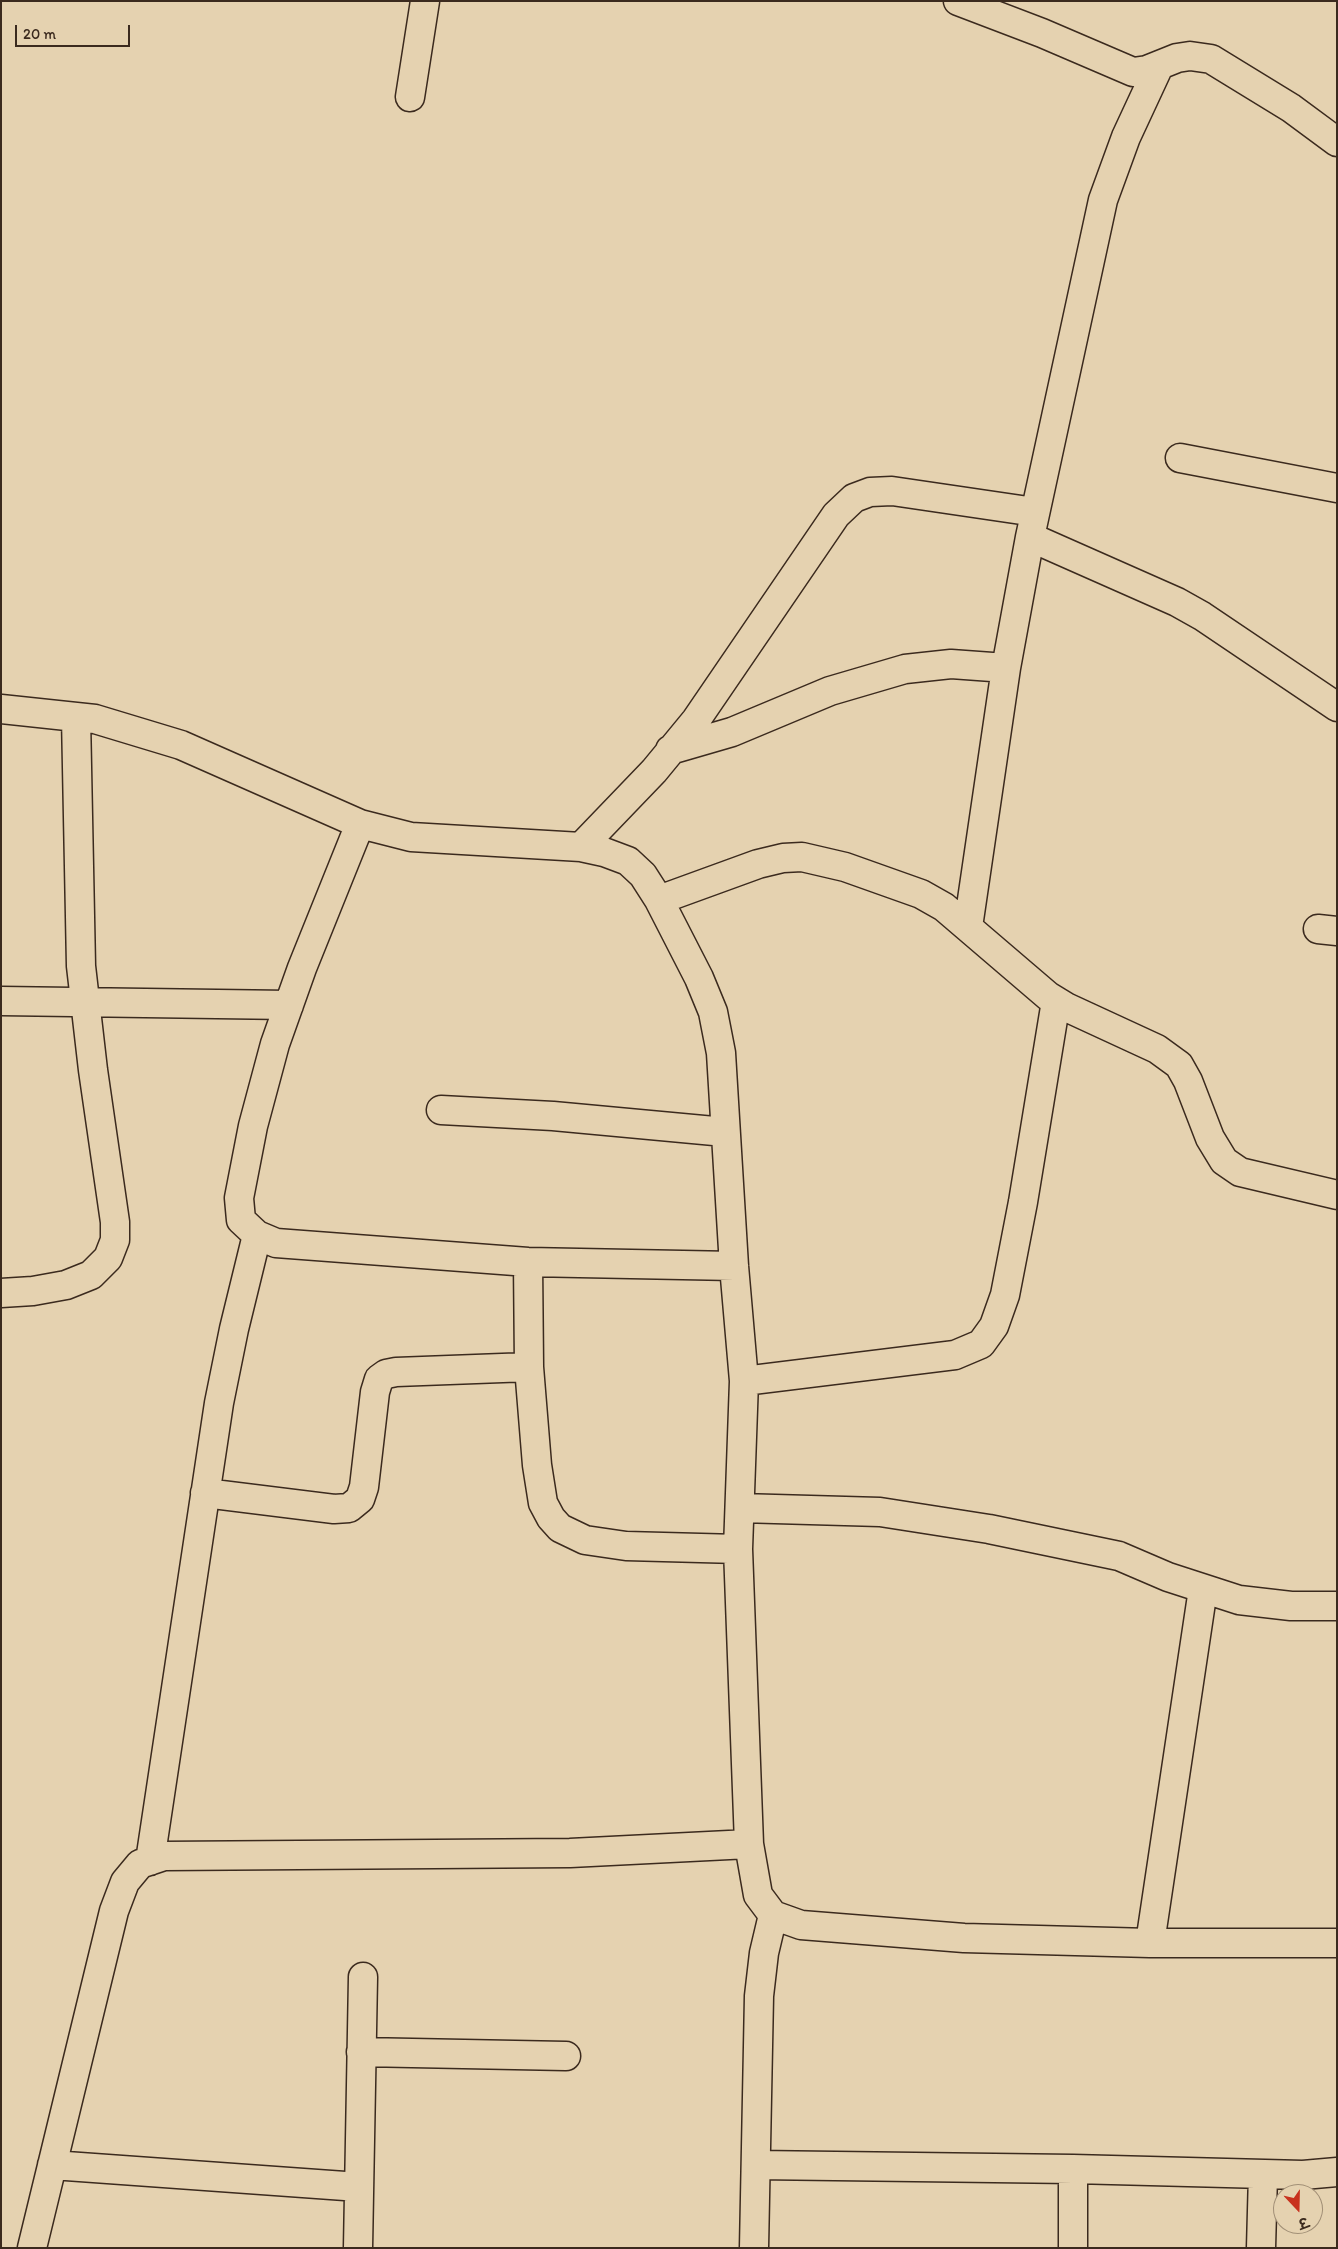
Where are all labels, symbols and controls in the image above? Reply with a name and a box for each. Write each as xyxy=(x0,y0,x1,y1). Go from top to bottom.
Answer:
scale bar xyxy=(18,15,132,47)
text: 20 m xyxy=(23,25,56,43)
north arrow xyxy=(1273,2184,1323,2234)
text: उ xyxy=(1296,2213,1311,2232)

